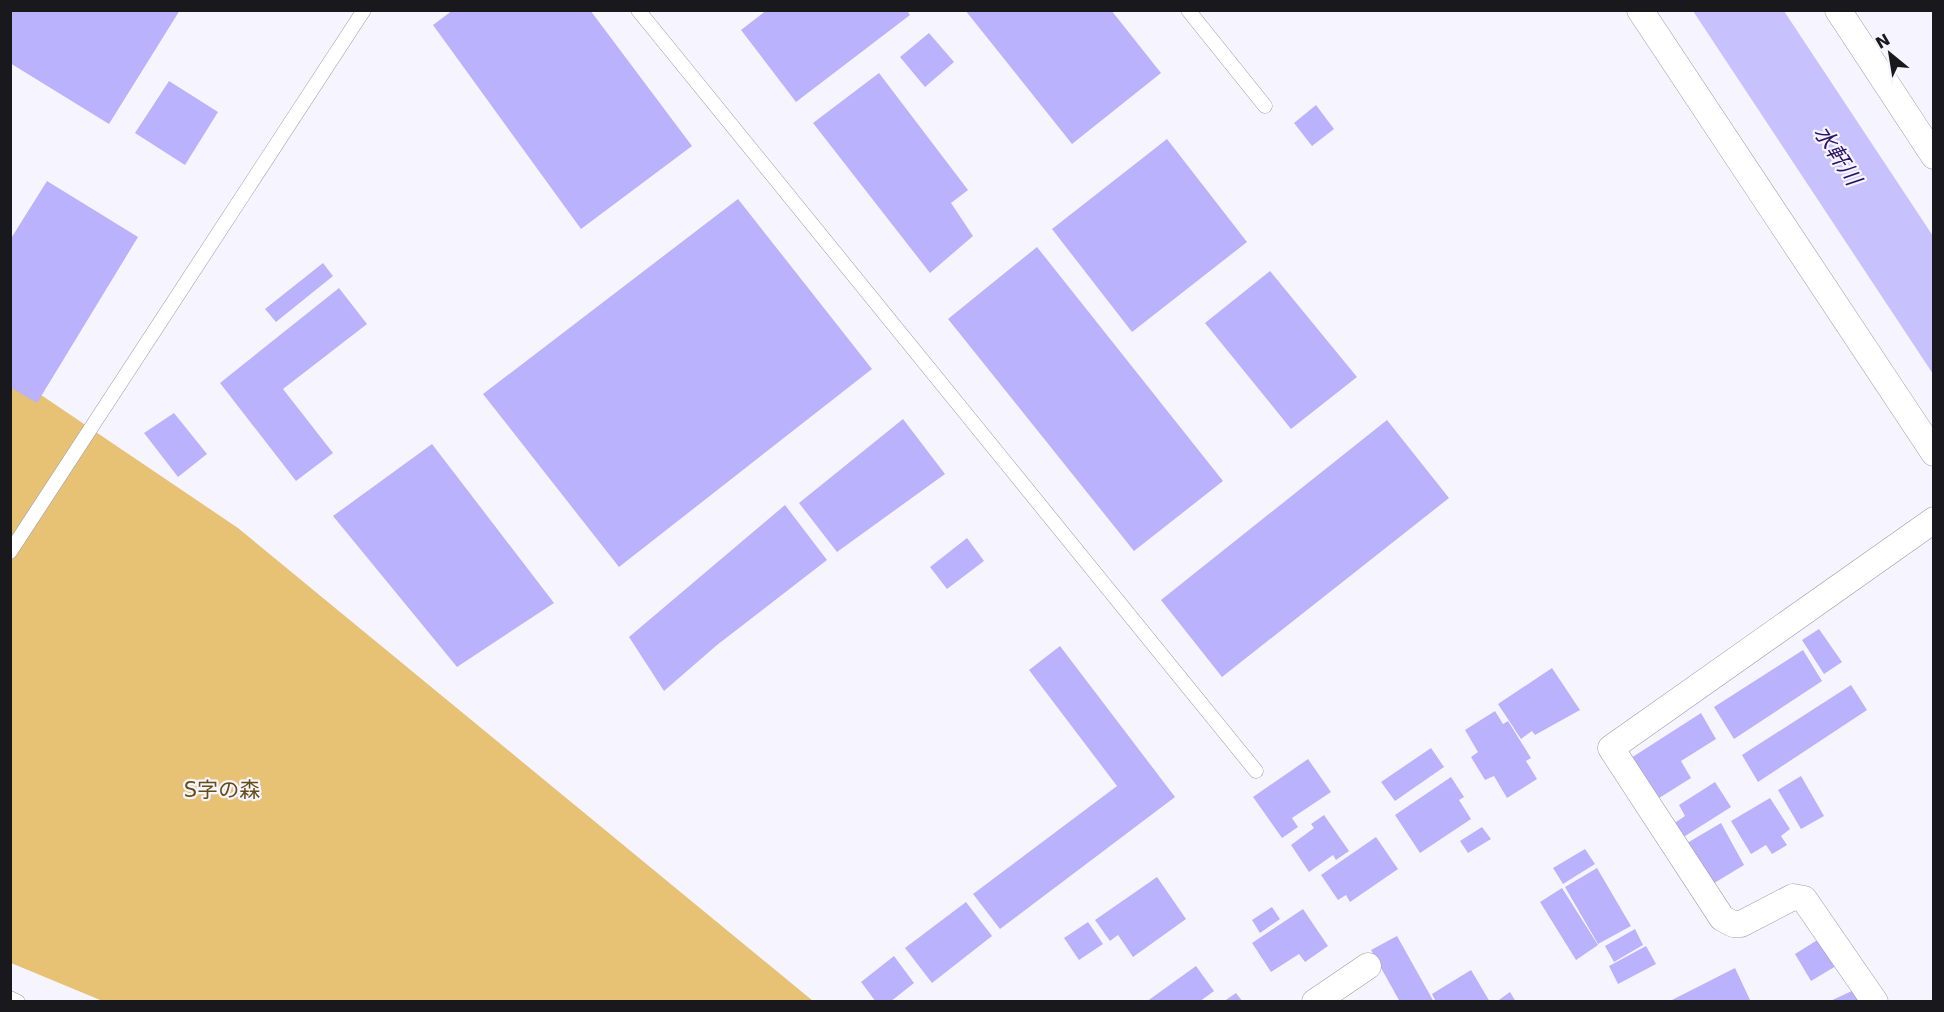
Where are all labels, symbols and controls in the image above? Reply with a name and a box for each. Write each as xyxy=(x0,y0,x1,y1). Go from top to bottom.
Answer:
north arrow xyxy=(1860,24,1920,84)
text: N xyxy=(1872,30,1893,53)
water label: 水軒川 xyxy=(1809,121,1867,191)
park label: S字の森 xyxy=(184,778,260,802)

